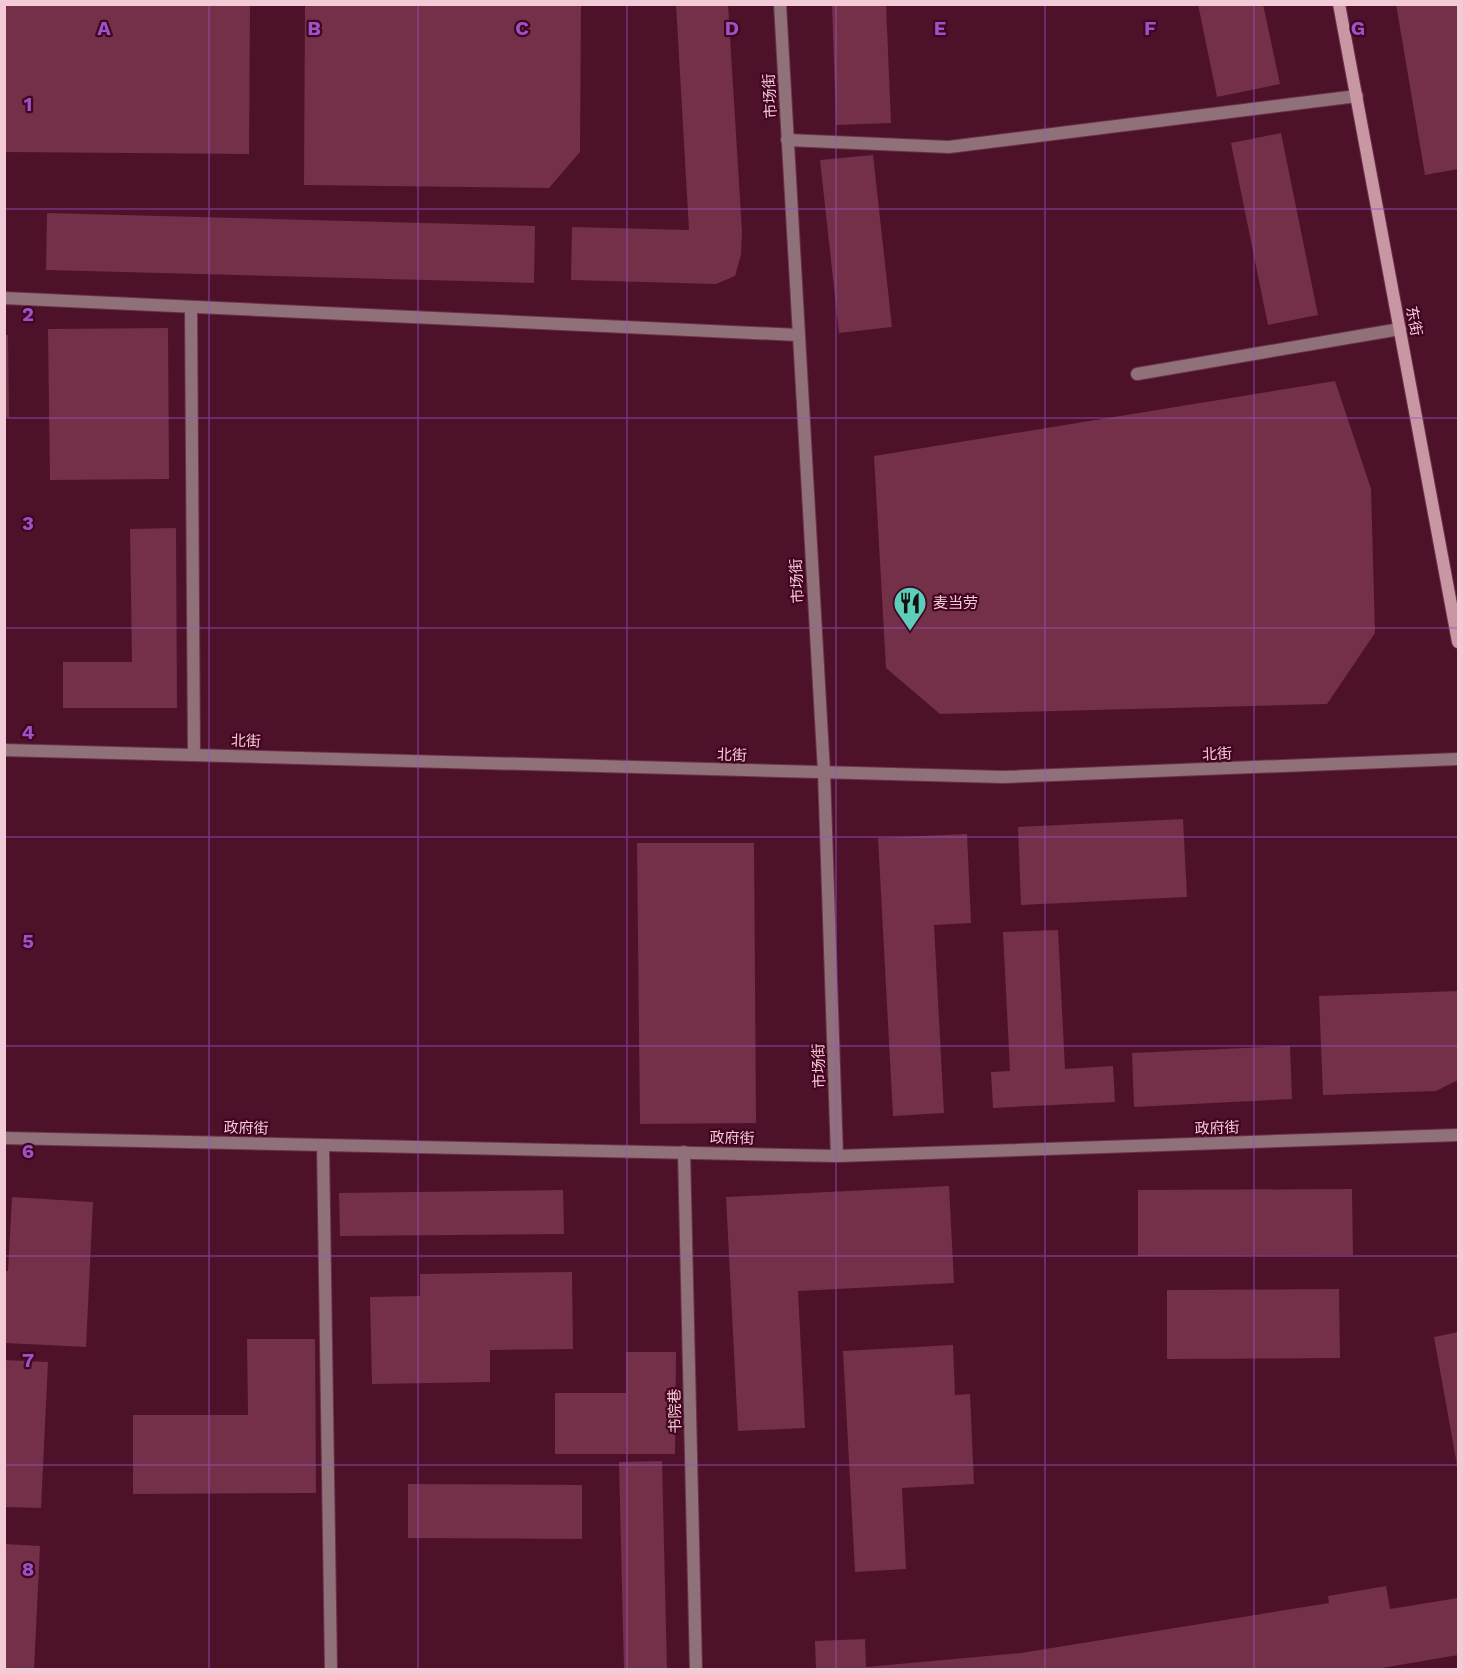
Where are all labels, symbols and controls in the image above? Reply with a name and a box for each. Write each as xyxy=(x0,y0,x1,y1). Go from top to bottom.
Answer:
text: A xyxy=(97,16,111,40)
text: B xyxy=(307,16,321,40)
text: C xyxy=(515,16,529,40)
text: D xyxy=(725,16,739,40)
text: E xyxy=(934,16,946,40)
text: F xyxy=(1144,16,1156,40)
text: G xyxy=(1351,16,1365,40)
street label: 市场街 xyxy=(760,73,780,119)
text: 1 xyxy=(24,92,32,116)
text: 2 xyxy=(22,302,34,326)
street label: 东街 xyxy=(1402,305,1426,337)
text: 3 xyxy=(22,511,34,535)
street label: 市场街 xyxy=(787,558,807,604)
restaurant icon: 麦当劳 xyxy=(892,585,928,632)
place label: 麦当劳 xyxy=(933,594,978,612)
text: 4 xyxy=(22,720,35,744)
street label: 北街 xyxy=(231,731,261,751)
street label: 北街 xyxy=(1202,744,1232,764)
street label: 北街 xyxy=(717,745,747,765)
text: 5 xyxy=(22,929,34,953)
street label: 市场街 xyxy=(809,1043,829,1089)
street label: 政府街 xyxy=(1194,1118,1240,1138)
street label: 政府街 xyxy=(223,1119,269,1137)
street label: 政府街 xyxy=(709,1129,755,1147)
text: 6 xyxy=(22,1139,34,1163)
text: 7 xyxy=(22,1348,34,1372)
street label: 书院巷 xyxy=(666,1388,684,1434)
text: 8 xyxy=(22,1557,34,1581)

